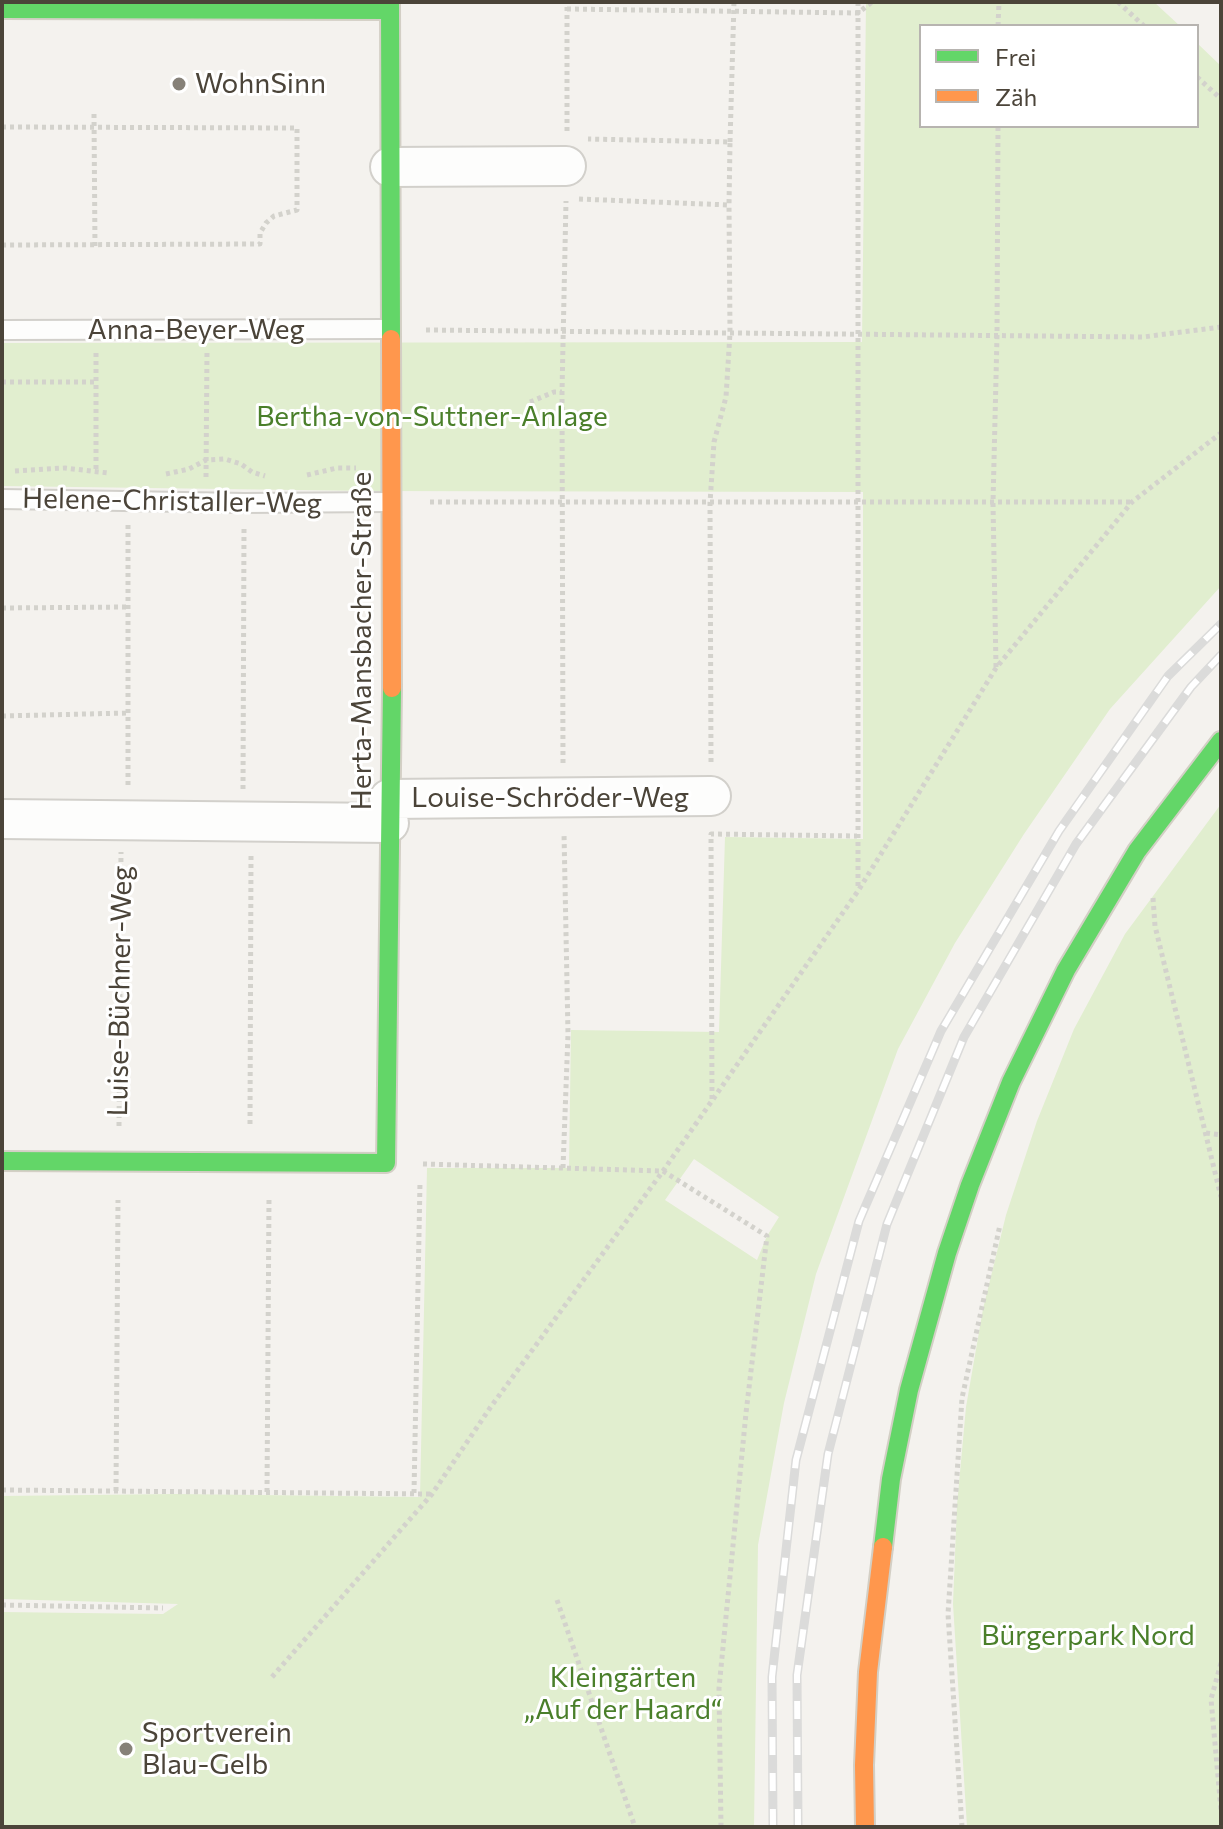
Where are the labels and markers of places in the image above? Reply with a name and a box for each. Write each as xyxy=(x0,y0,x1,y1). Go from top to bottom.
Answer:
place label: WohnSinn xyxy=(195,67,326,101)
marker: WohnSinn xyxy=(170,75,188,93)
place label: Sportverein Blau-Gelb xyxy=(142,1716,292,1782)
marker: Sportverein Blau-Gelb xyxy=(117,1740,135,1758)

